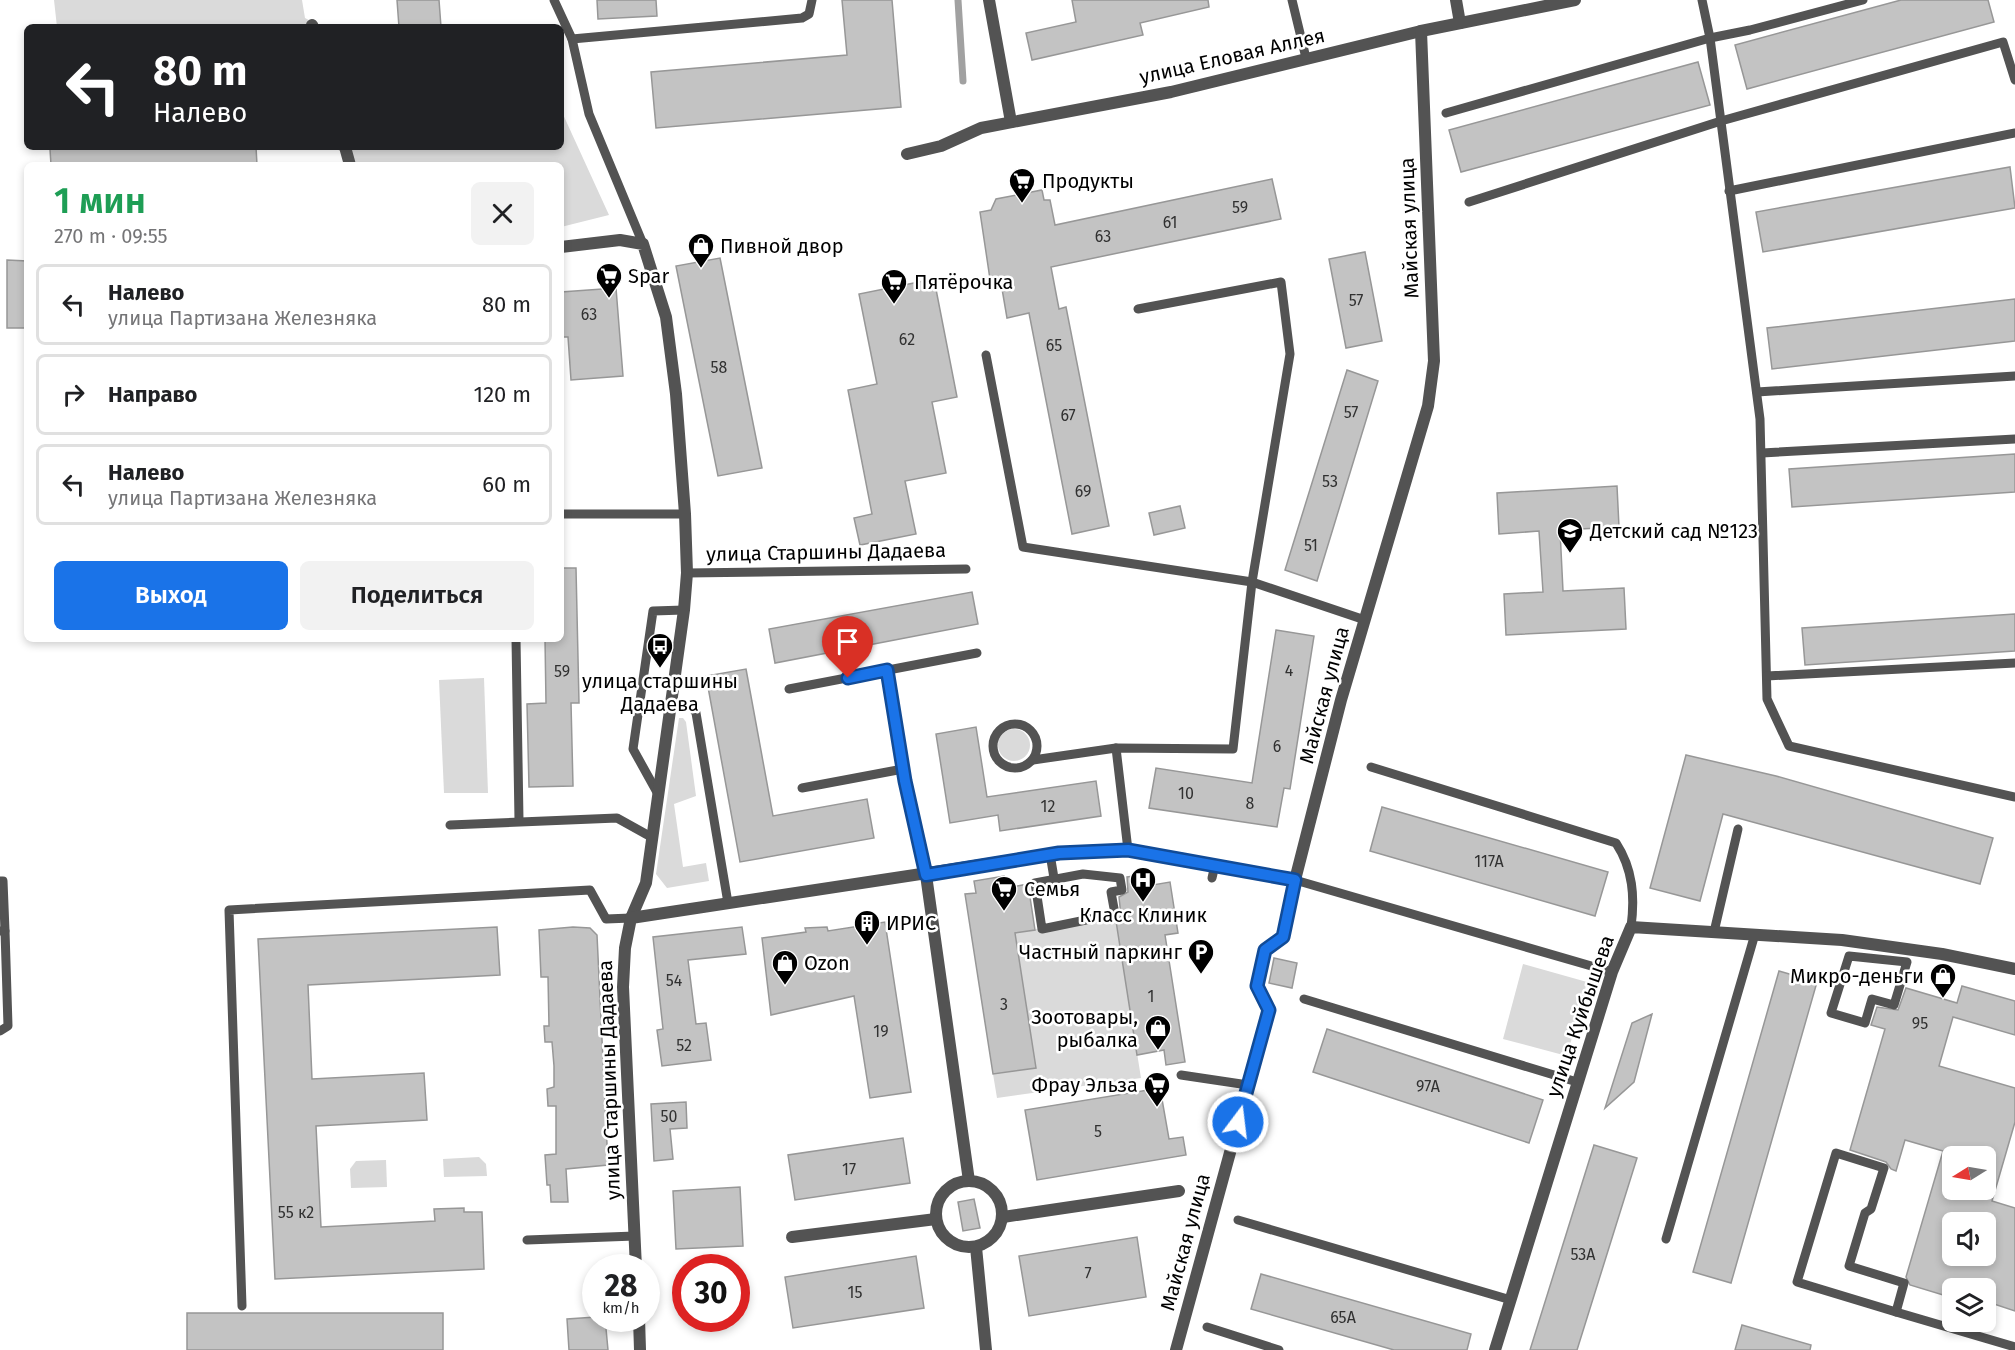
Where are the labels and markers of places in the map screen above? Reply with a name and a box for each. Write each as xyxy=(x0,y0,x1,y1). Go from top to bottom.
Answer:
supermarket icon: Продукты xyxy=(1007,166,1037,204)
place label: Продукты xyxy=(1042,169,1134,193)
shop icon: Пивной двор xyxy=(686,231,716,269)
place label: Пивной двор xyxy=(720,234,844,258)
supermarket icon: Spar xyxy=(594,261,624,299)
place label: Spar xyxy=(628,264,669,288)
supermarket icon: Пятёрочка xyxy=(879,267,909,305)
place label: Пятёрочка xyxy=(914,270,1014,294)
school or university icon: Детский сад №123 xyxy=(1555,516,1585,554)
place label: Детский сад №123 xyxy=(1589,519,1758,543)
pin xyxy=(822,616,873,678)
bus stop icon: улица старшины Дадаева xyxy=(645,631,675,669)
place label: улица старшины Дадаева xyxy=(582,669,738,716)
hospital icon: Класс Клиник xyxy=(1128,865,1158,903)
supermarket icon: Семья xyxy=(989,874,1019,912)
place label: Семья xyxy=(1024,877,1080,901)
place label: Класс Клиник xyxy=(1079,903,1207,927)
building icon: ИРИС xyxy=(852,908,882,946)
place label: ИРИС xyxy=(886,911,936,935)
parking icon: Частный паркинг xyxy=(1186,937,1216,975)
place label: Частный паркинг xyxy=(1019,940,1182,964)
shop icon: Ozon xyxy=(770,948,800,986)
place label: Ozon xyxy=(804,951,850,975)
shop icon: Микро-деньги xyxy=(1928,961,1958,999)
place label: Микро-деньги xyxy=(1790,964,1924,988)
place label: Зоотовары, рыбалка xyxy=(1031,1005,1138,1052)
shop icon: Зоотовары, рыбалка xyxy=(1143,1013,1173,1051)
supermarket icon: Фрау Эльза xyxy=(1142,1070,1172,1108)
place label: Фрау Эльза xyxy=(1032,1073,1138,1097)

